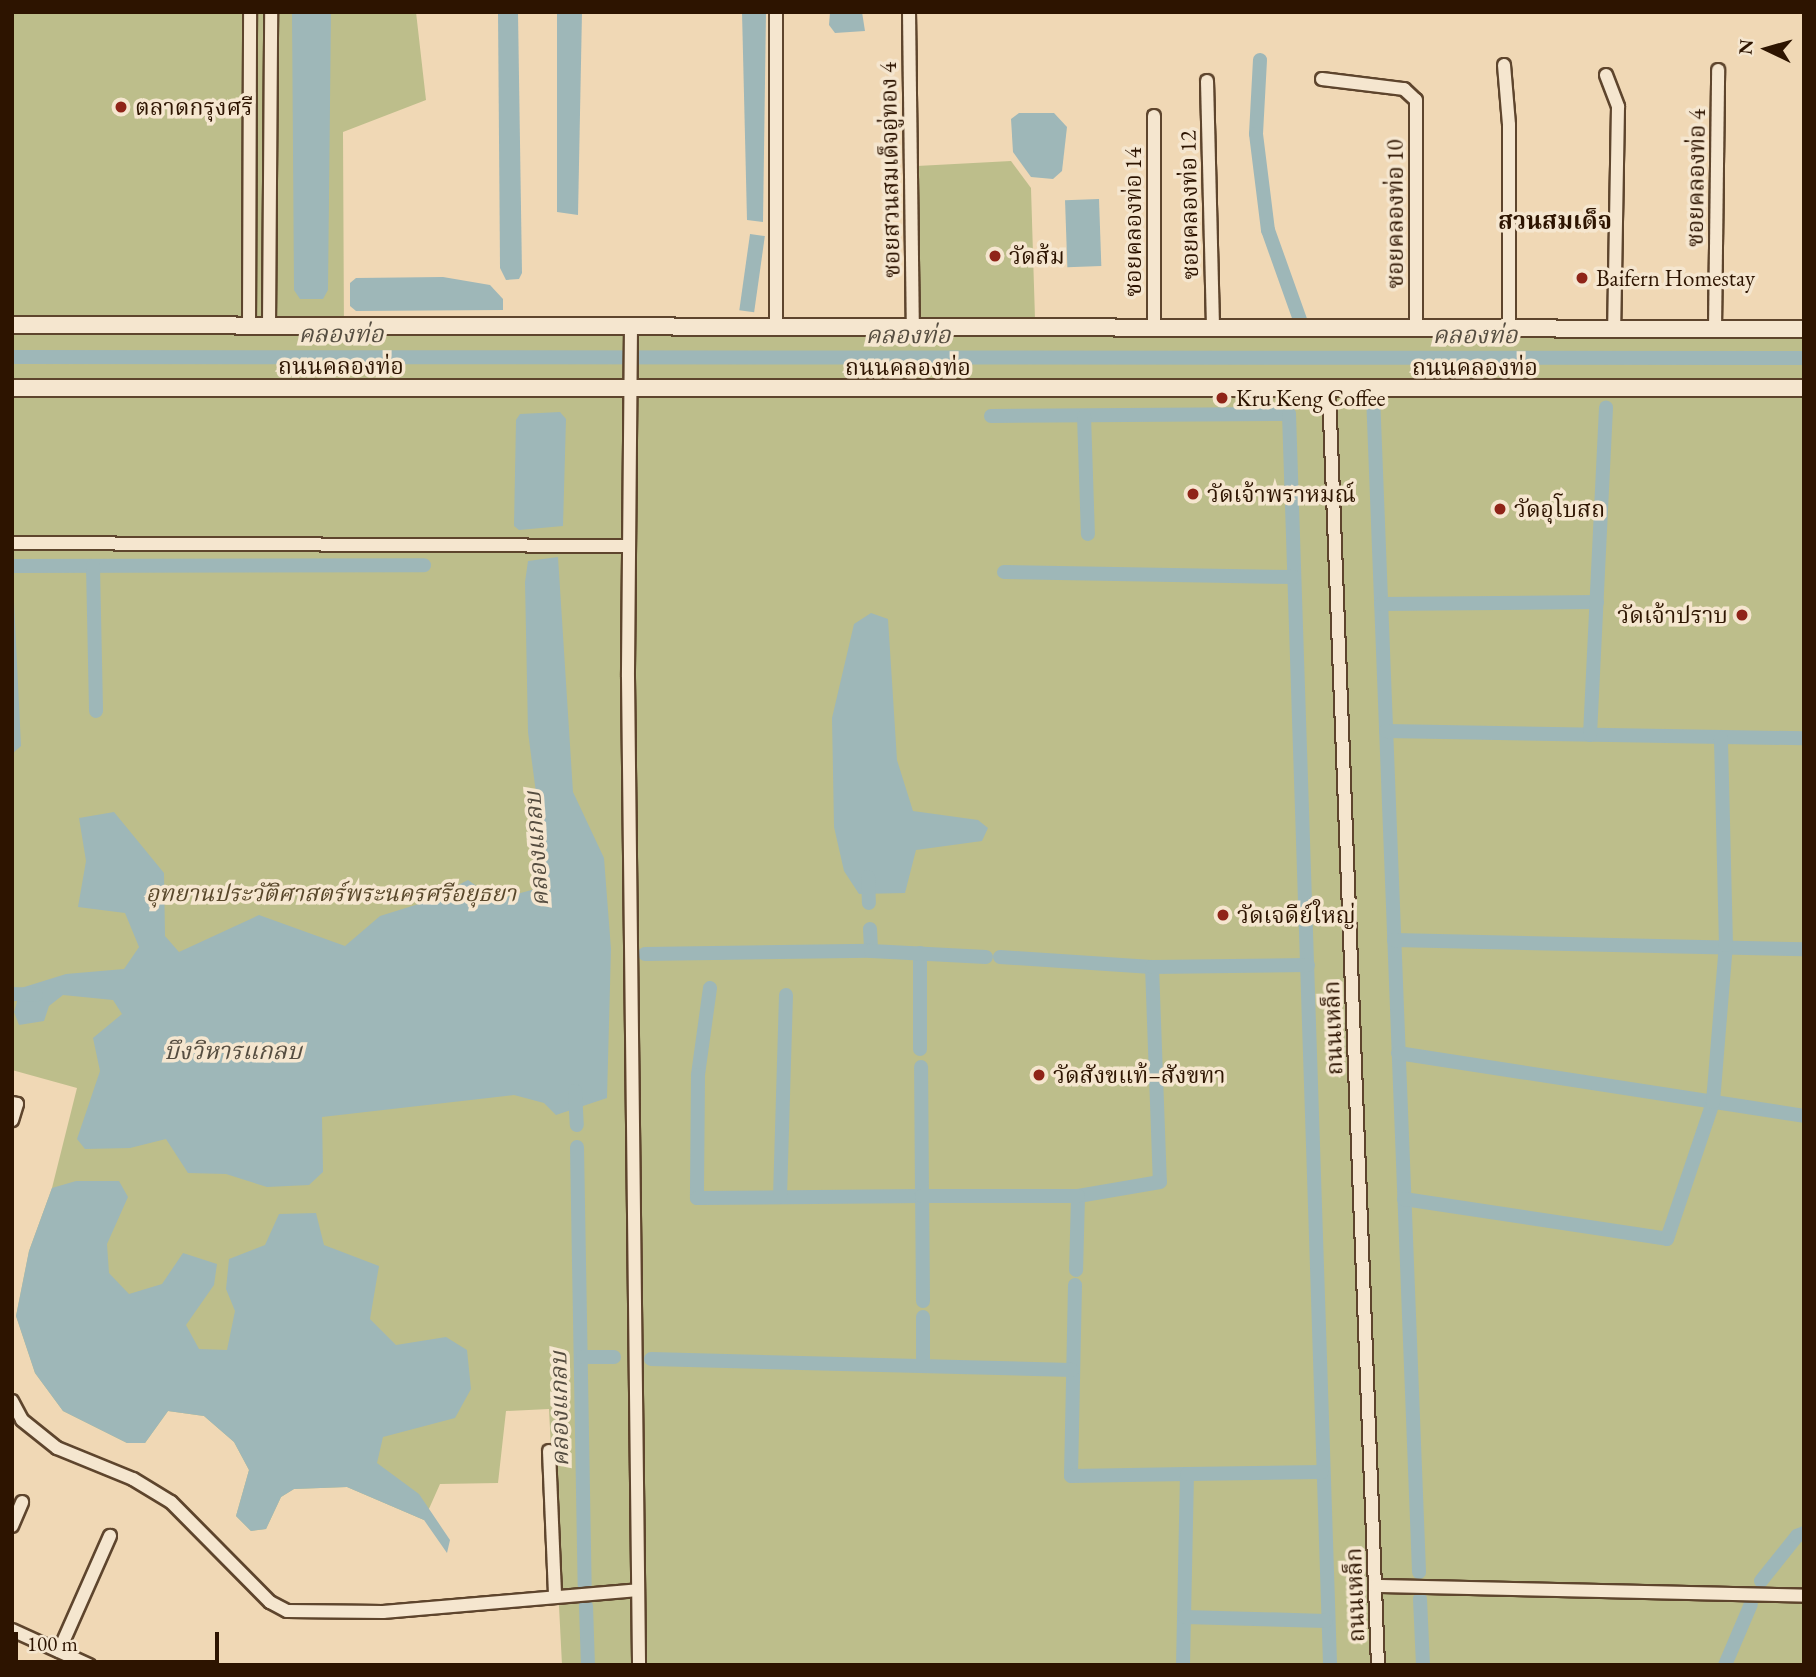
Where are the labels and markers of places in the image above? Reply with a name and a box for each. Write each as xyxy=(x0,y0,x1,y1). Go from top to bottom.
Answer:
place label: ตลาดกรุงศรี xyxy=(135,93,253,121)
marker: ตลาดกรุงศรี xyxy=(113,99,129,115)
place label: วัดส้ม xyxy=(1009,242,1065,270)
marker: วัดส้ม xyxy=(987,248,1003,264)
place label: Baifern Homestay xyxy=(1596,264,1755,292)
marker: Baifern Homestay xyxy=(1574,270,1590,286)
place label: Kru Keng Coffee xyxy=(1236,384,1386,412)
marker: Kru Keng Coffee xyxy=(1214,390,1230,406)
place label: วัดเจ้าพราหมณ์ xyxy=(1207,480,1356,508)
marker: วัดเจ้าพราหมณ์ xyxy=(1185,486,1201,502)
place label: วัดอุโบสถ xyxy=(1514,495,1605,523)
marker: วัดอุโบสถ xyxy=(1492,501,1508,517)
place label: วัดเจ้าปราบ xyxy=(1617,601,1728,629)
marker: วัดเจ้าปราบ xyxy=(1734,607,1750,623)
place label: วัดเจดีย์ใหญ่ xyxy=(1237,901,1356,929)
marker: วัดเจดีย์ใหญ่ xyxy=(1215,907,1231,923)
place label: วัดสังขแท้–สังขทา xyxy=(1053,1061,1226,1089)
marker: วัดสังขแท้–สังขทา xyxy=(1031,1067,1047,1083)

